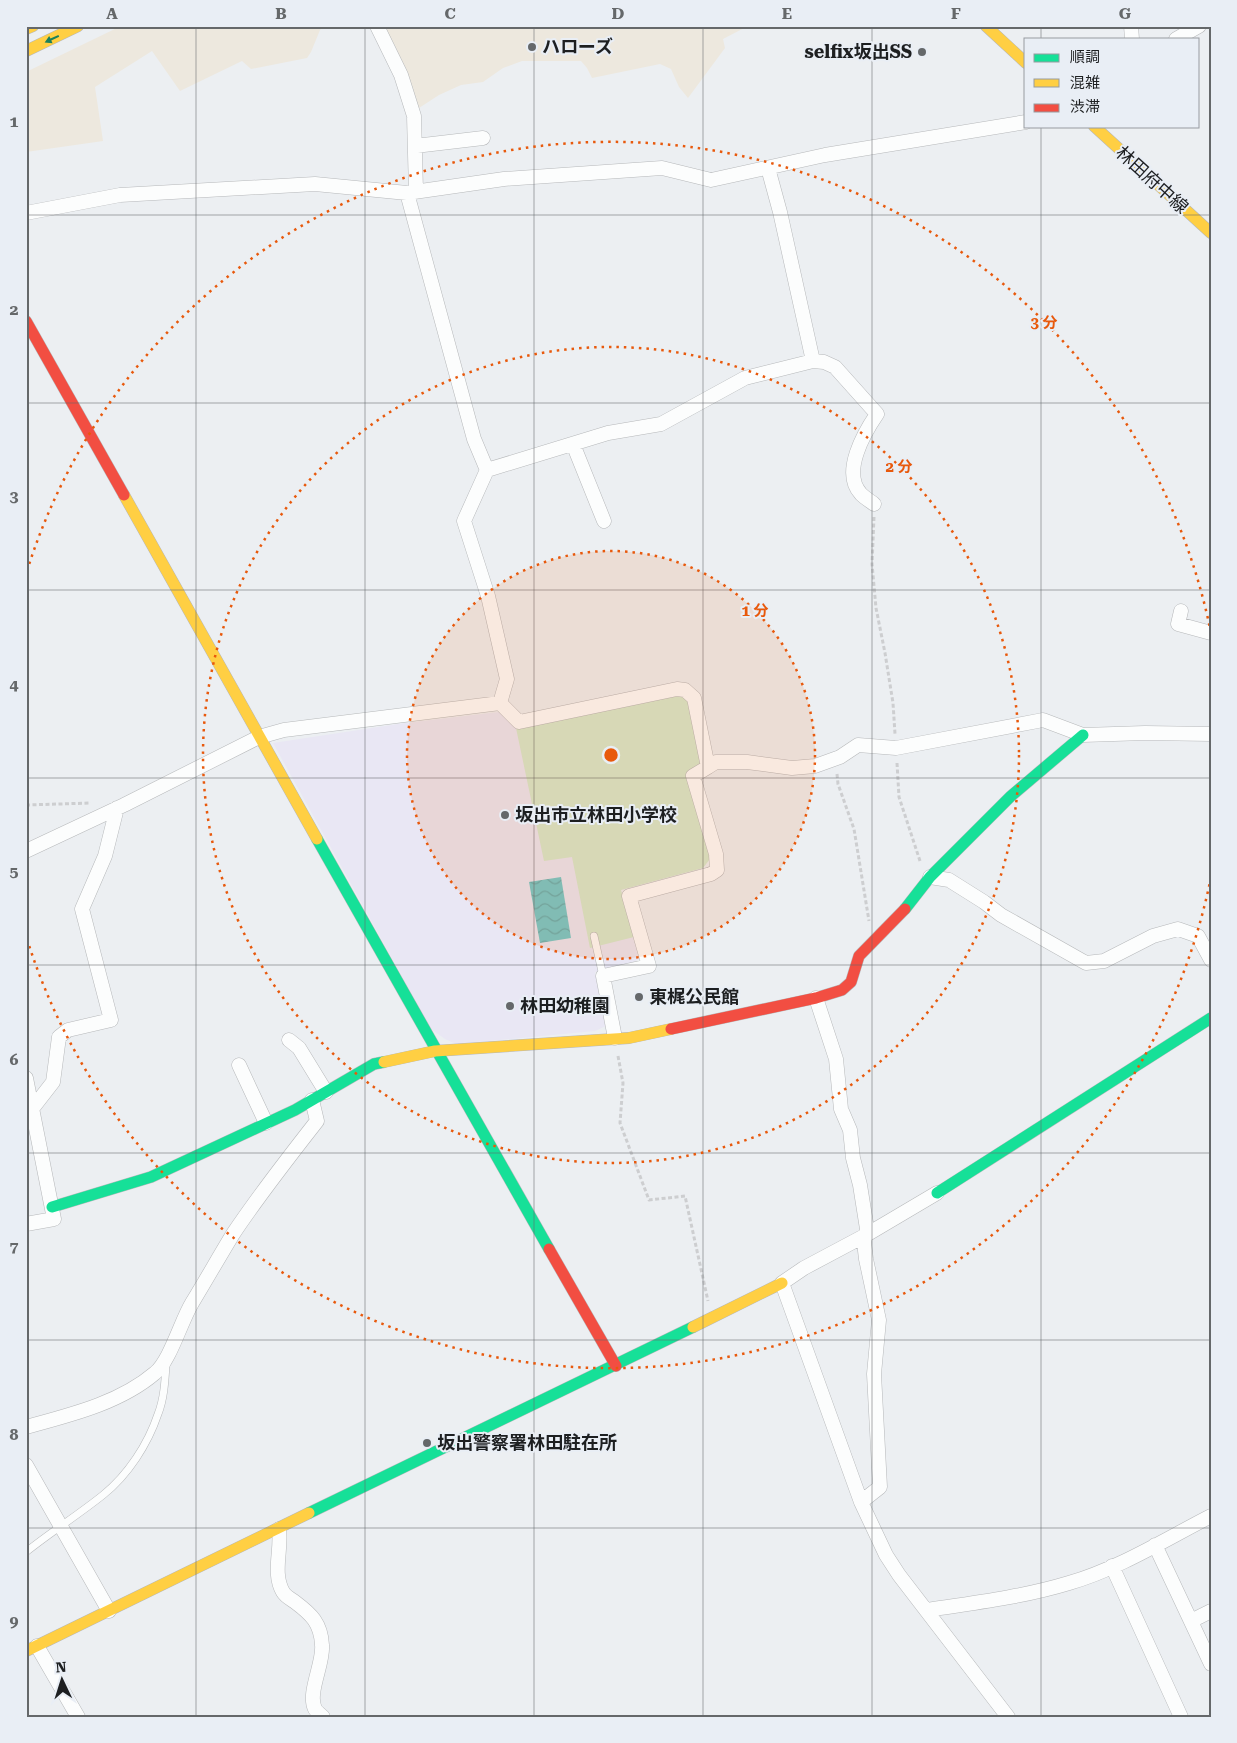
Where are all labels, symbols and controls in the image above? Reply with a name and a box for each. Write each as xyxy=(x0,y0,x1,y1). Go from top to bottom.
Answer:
text: A xyxy=(106,4,118,23)
text: B xyxy=(275,4,287,23)
text: C xyxy=(444,4,456,23)
text: D xyxy=(612,4,625,23)
text: E xyxy=(782,4,792,23)
text: F xyxy=(951,4,961,23)
text: G xyxy=(1119,4,1132,23)
one-way arrow xyxy=(45,35,59,43)
place label: ハローズ xyxy=(542,36,613,57)
legend xyxy=(1024,38,1200,128)
marker: ハローズ xyxy=(526,41,538,53)
place label: selfix坂出SS xyxy=(805,41,912,62)
marker: selfix坂出SS xyxy=(916,46,928,58)
text: 順調 xyxy=(1070,48,1100,66)
text: 混雑 xyxy=(1070,74,1100,92)
text: 渋滞 xyxy=(1070,98,1100,116)
text: 1 xyxy=(10,112,19,131)
street label: 林田府中線 xyxy=(1112,142,1193,218)
text: 2 xyxy=(10,300,19,319)
text: 3 分 xyxy=(1030,314,1058,332)
text: 2 分 xyxy=(885,458,913,476)
text: 3 xyxy=(10,487,19,506)
text: 1 分 xyxy=(741,602,769,620)
text: 4 xyxy=(10,675,19,694)
centre of rings xyxy=(602,746,620,764)
place label: 坂出市立林田小学校 xyxy=(515,804,677,825)
marker: 坂出市立林田小学校 xyxy=(499,809,511,821)
text: 5 xyxy=(10,862,19,881)
place label: 東梶公民館 xyxy=(649,986,739,1007)
marker: 東梶公民館 xyxy=(633,991,645,1003)
place label: 林田幼稚園 xyxy=(520,995,610,1016)
marker: 林田幼稚園 xyxy=(504,1000,516,1012)
text: 6 xyxy=(10,1050,19,1069)
text: 7 xyxy=(10,1237,19,1256)
text: 8 xyxy=(10,1425,19,1444)
place label: 坂出警察署林田駐在所 xyxy=(437,1432,617,1453)
marker: 坂出警察署林田駐在所 xyxy=(421,1437,433,1449)
text: 9 xyxy=(10,1612,19,1631)
north arrow xyxy=(38,1656,88,1706)
text: N xyxy=(55,1659,67,1675)

